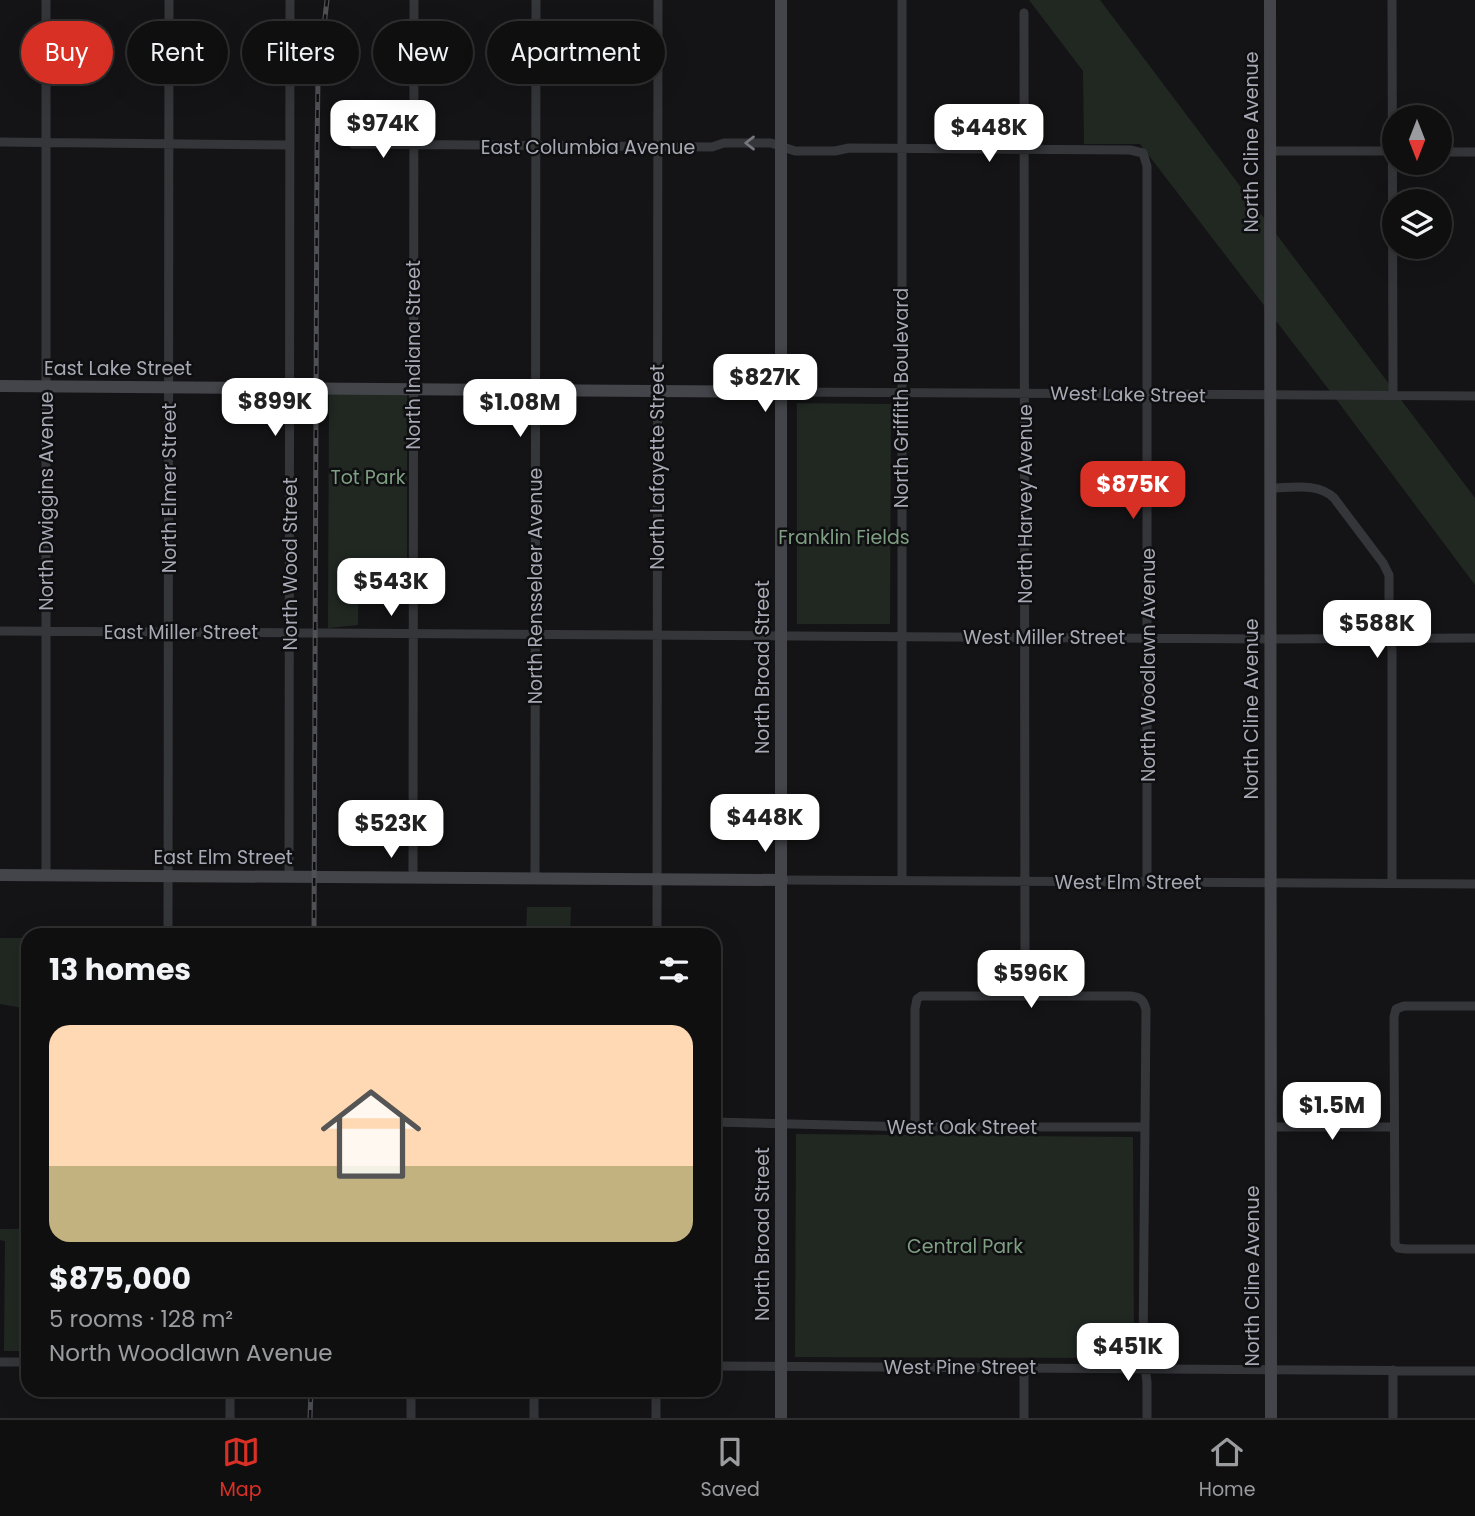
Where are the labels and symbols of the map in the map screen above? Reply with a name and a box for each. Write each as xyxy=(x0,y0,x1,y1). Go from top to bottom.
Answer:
street label: North Cline Avenue xyxy=(1238,51,1265,233)
pin: $974K xyxy=(334,100,432,160)
pin: $448K xyxy=(940,104,1038,164)
north arrow xyxy=(1382,105,1452,175)
street label: East Columbia Avenue xyxy=(481,134,695,161)
one-way arrow xyxy=(744,135,754,151)
street label: North Indiana Street xyxy=(400,260,427,450)
street label: North Griffith Boulevard xyxy=(888,288,915,508)
pin: $827K xyxy=(716,354,814,414)
street label: East Lake Street xyxy=(44,355,192,382)
street label: North Lafayette Street xyxy=(644,364,671,570)
pin: $899K xyxy=(226,378,324,438)
pin: $1.08M xyxy=(463,380,577,439)
street label: West Lake Street xyxy=(1050,380,1206,409)
street label: North Dwiggins Avenue xyxy=(33,391,60,611)
street label: North Elmer Street xyxy=(156,403,183,573)
street label: North Harvey Avenue xyxy=(1012,404,1039,604)
pin: $875K xyxy=(1084,462,1182,521)
park label: Tot Park xyxy=(330,464,406,491)
street label: North Rensselaer Avenue xyxy=(522,468,549,704)
street label: North Wood Street xyxy=(277,477,304,651)
park label: Franklin Fields xyxy=(778,524,910,551)
street label: North Woodlawn Avenue xyxy=(1135,548,1162,782)
pin: $543K xyxy=(342,558,440,618)
street label: North Broad Street xyxy=(749,580,776,754)
pin: $588K xyxy=(1328,600,1426,660)
street label: North Cline Avenue xyxy=(1238,618,1265,800)
street label: East Miller Street xyxy=(104,619,258,646)
street label: West Miller Street xyxy=(963,624,1125,651)
pin: $448K xyxy=(716,794,814,854)
pin: $523K xyxy=(342,800,440,860)
street label: East Elm Street xyxy=(153,844,293,871)
street label: West Elm Street xyxy=(1055,869,1202,896)
pin: $596K xyxy=(982,950,1080,1010)
pin: $1.5M xyxy=(1283,1082,1381,1142)
street label: West Oak Street xyxy=(887,1114,1037,1141)
street label: North Broad Street xyxy=(749,1147,776,1321)
street label: North Cline Avenue xyxy=(1239,1185,1266,1367)
park label: Central Park xyxy=(907,1233,1023,1260)
pin: $451K xyxy=(1079,1324,1177,1383)
street label: West Pine Street xyxy=(884,1354,1036,1381)

